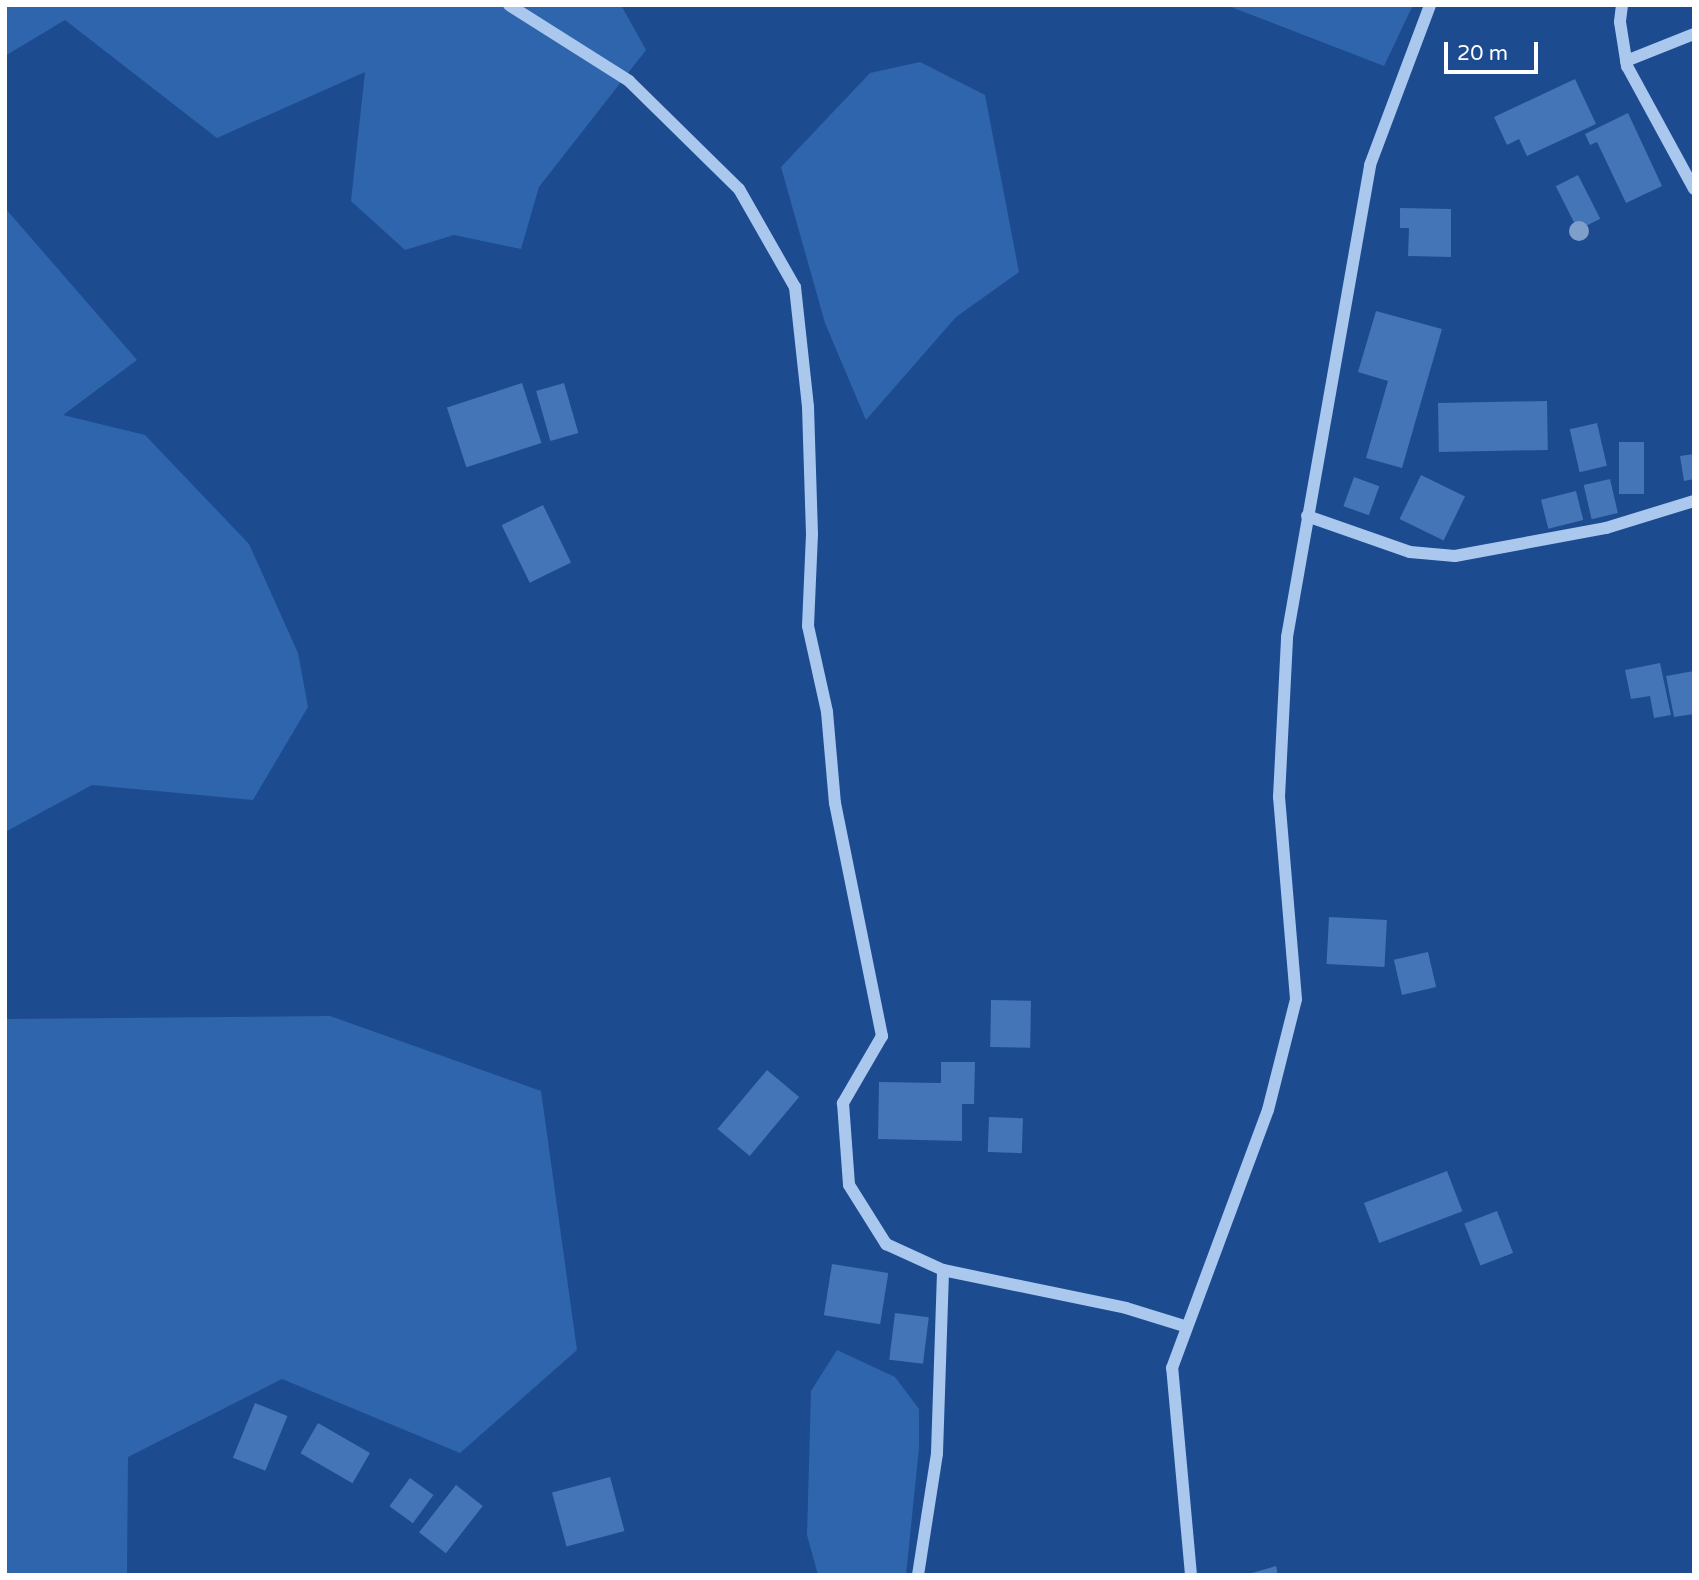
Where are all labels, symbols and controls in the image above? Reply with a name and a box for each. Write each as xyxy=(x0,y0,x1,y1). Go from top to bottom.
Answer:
scale bar xyxy=(1447,28,1542,72)
text: 20 m xyxy=(1457,41,1508,66)

